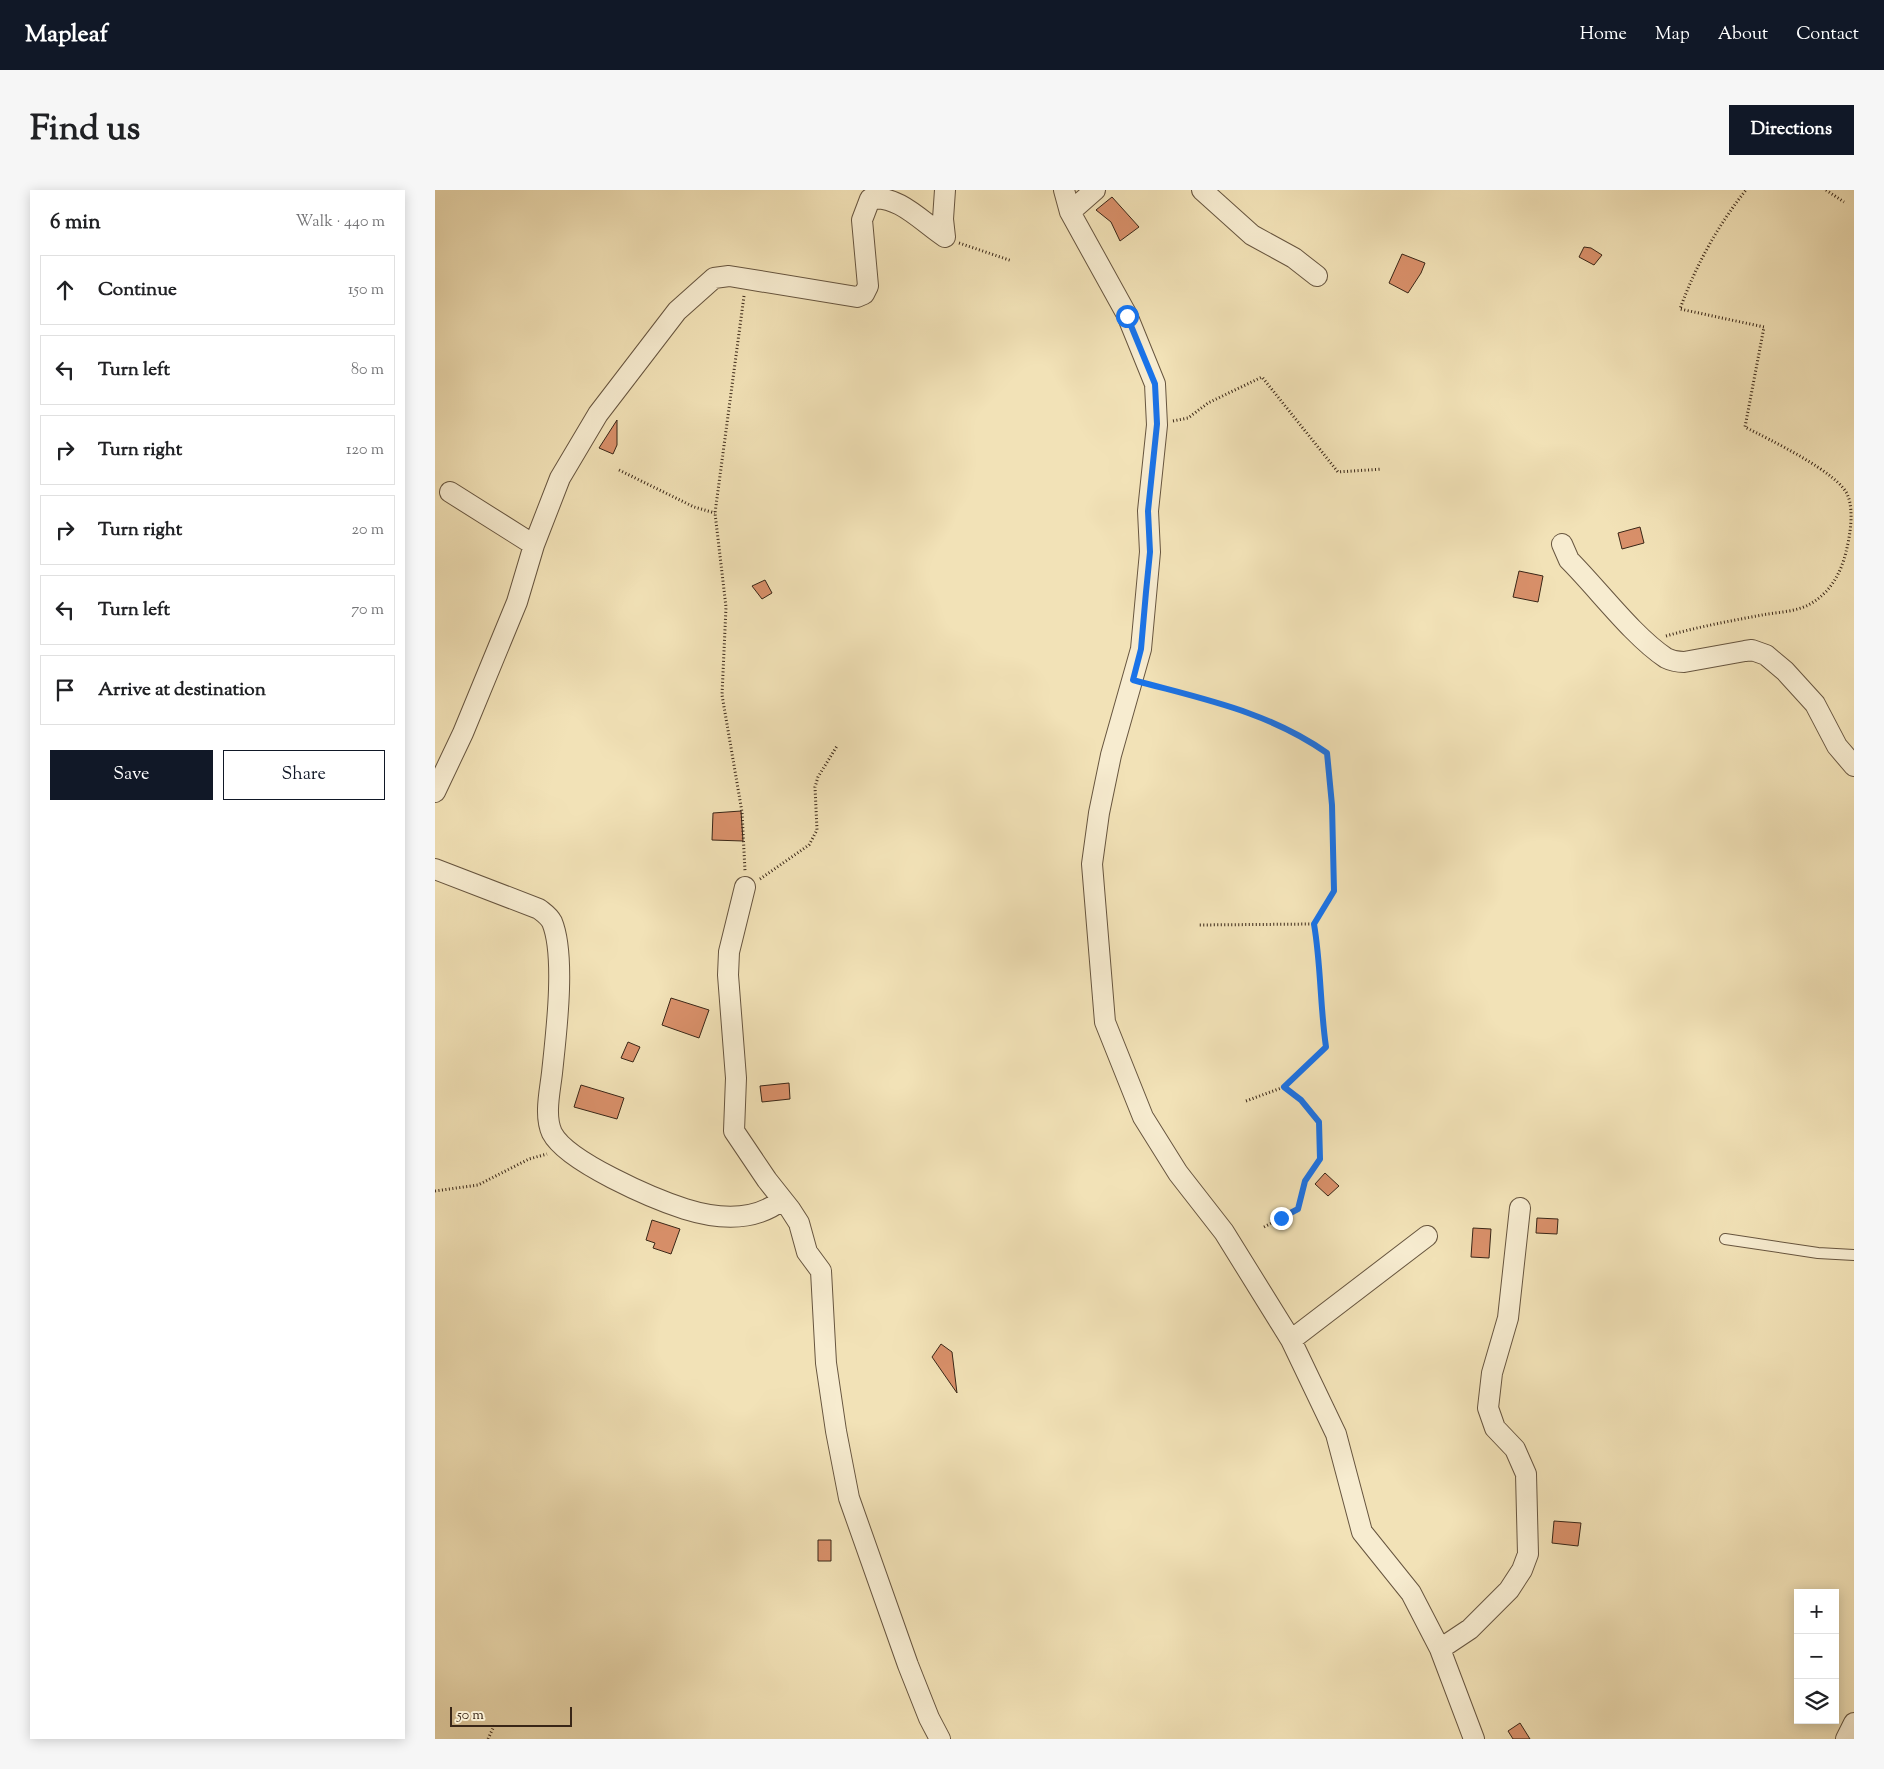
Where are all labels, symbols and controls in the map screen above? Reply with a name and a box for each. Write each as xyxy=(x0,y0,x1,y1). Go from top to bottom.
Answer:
text: Mapleaf xyxy=(25,18,108,52)
text: Home xyxy=(1580,22,1627,48)
text: Map xyxy=(1655,22,1690,48)
text: About xyxy=(1718,22,1768,48)
text: Contact xyxy=(1796,22,1859,48)
text: Find us xyxy=(30,105,140,156)
button: Directions xyxy=(1729,105,1854,155)
text: 6 min xyxy=(50,208,101,238)
text: Walk · 440 m xyxy=(296,211,385,234)
icon: ahead xyxy=(51,276,79,304)
text: Continue xyxy=(98,277,177,304)
text: 150 m xyxy=(348,279,384,302)
route start xyxy=(1116,305,1139,328)
icon: left xyxy=(51,356,79,384)
text: Turn left xyxy=(98,357,170,384)
text: 80 m xyxy=(351,359,384,382)
icon: right xyxy=(51,436,79,464)
text: Turn right xyxy=(98,437,182,464)
text: 120 m xyxy=(346,439,384,462)
icon: right xyxy=(51,516,79,544)
text: Turn right xyxy=(98,517,182,544)
text: 20 m xyxy=(351,519,384,542)
icon: left xyxy=(51,596,79,624)
text: Turn left xyxy=(98,597,170,624)
text: 70 m xyxy=(351,599,384,622)
icon: arrive xyxy=(51,676,79,704)
text: Arrive at destination xyxy=(98,677,266,704)
button: Save xyxy=(50,750,213,800)
button: Share xyxy=(223,750,385,800)
route end xyxy=(1270,1207,1293,1230)
map controls xyxy=(1794,1589,1839,1724)
button: + xyxy=(1794,1589,1839,1634)
button: − xyxy=(1794,1634,1839,1679)
button: layers xyxy=(1794,1679,1839,1724)
scale bar xyxy=(450,1704,573,1727)
text: 50 m xyxy=(457,1706,484,1726)

